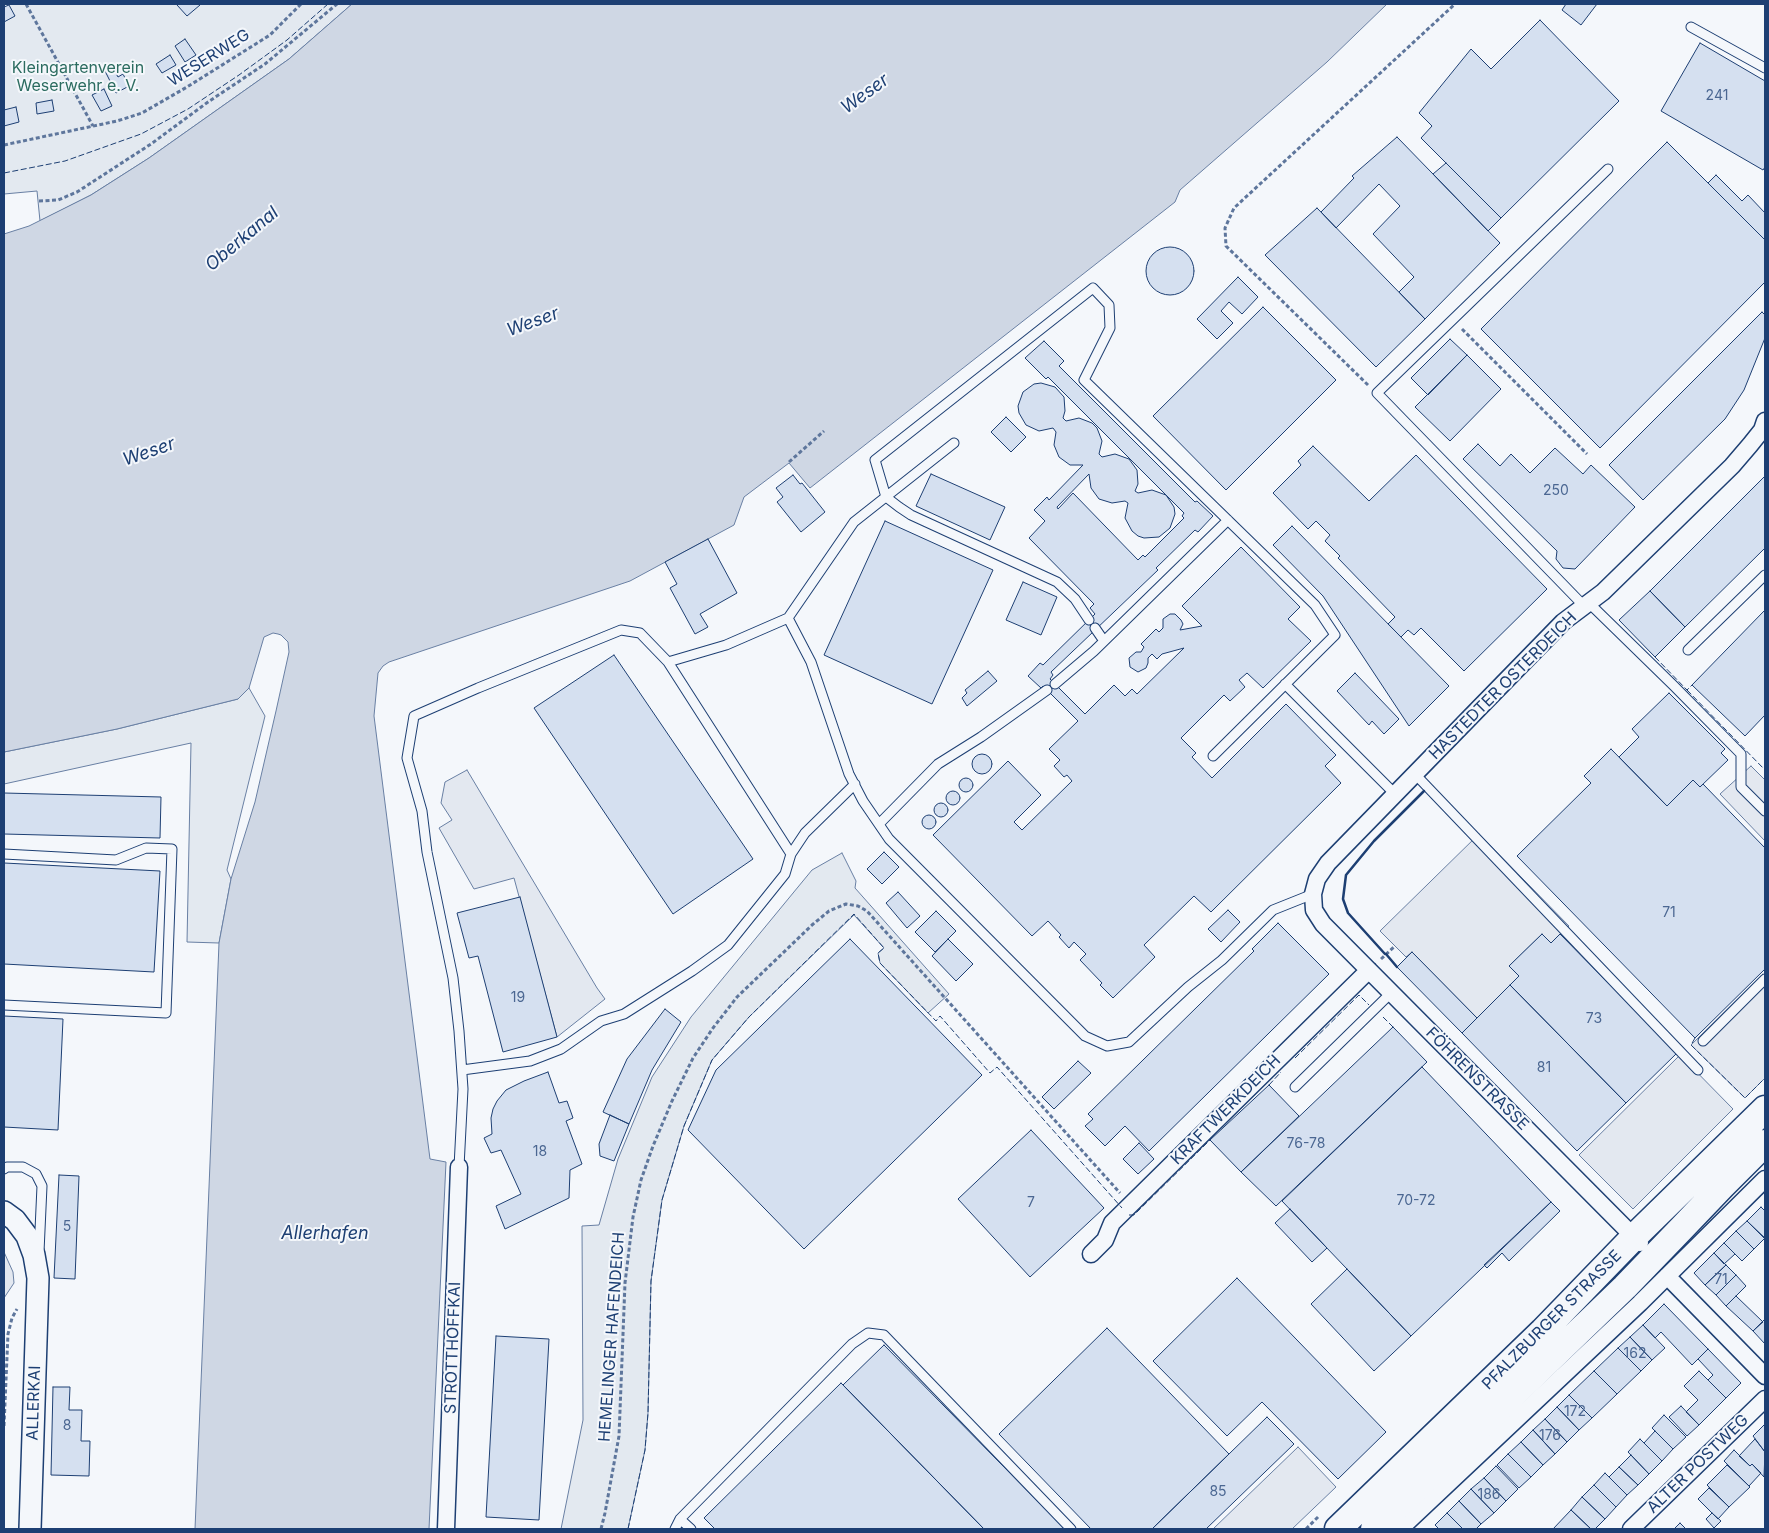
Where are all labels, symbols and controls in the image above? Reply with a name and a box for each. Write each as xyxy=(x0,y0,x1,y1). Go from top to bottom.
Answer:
street label: WESERWEG xyxy=(165,25,253,91)
park label: Kleingartenverein Weserwehr e. V. xyxy=(12,58,144,96)
water label: Weser xyxy=(837,69,893,119)
house number: 241 xyxy=(1706,88,1728,104)
water label: Oberkanal xyxy=(201,202,283,276)
water label: Weser xyxy=(504,303,562,341)
water label: Weser xyxy=(120,433,178,471)
house number: 250 xyxy=(1543,483,1569,499)
street label: HASTEDTER OSTERDEICH xyxy=(1425,608,1581,764)
house number: 71 xyxy=(1662,905,1676,921)
house number: 19 xyxy=(511,990,525,1006)
house number: 73 xyxy=(1586,1011,1602,1027)
street label: FÖHRENSTRASSE xyxy=(1422,1024,1532,1134)
street label: KRAFTWERKDEICH xyxy=(1167,1051,1285,1169)
house number: 81 xyxy=(1537,1060,1551,1076)
house number: 76-78 xyxy=(1287,1136,1325,1152)
house number: 18 xyxy=(533,1144,547,1160)
house number: 70-72 xyxy=(1396,1193,1436,1209)
house number: 7 xyxy=(1027,1195,1035,1211)
house number: 5 xyxy=(63,1219,71,1235)
water label: Allerhafen xyxy=(281,1223,369,1245)
street label: HEMELINGER HAFENDEICH xyxy=(595,1231,629,1443)
street label: PFALZBURGER STRASSE xyxy=(1478,1246,1626,1394)
house number: 71 xyxy=(1714,1272,1728,1288)
street label: STROTTHOFFKAI xyxy=(441,1282,465,1414)
house number: 162 xyxy=(1624,1346,1646,1362)
street label: ALLERKAI xyxy=(23,1365,45,1441)
house number: 172 xyxy=(1564,1404,1586,1420)
street label: ALTER POSTWEG xyxy=(1643,1411,1753,1517)
house number: 8 xyxy=(63,1418,71,1434)
house number: 176 xyxy=(1539,1428,1561,1444)
house number: 85 xyxy=(1209,1484,1227,1500)
house number: 186 xyxy=(1477,1487,1501,1503)

